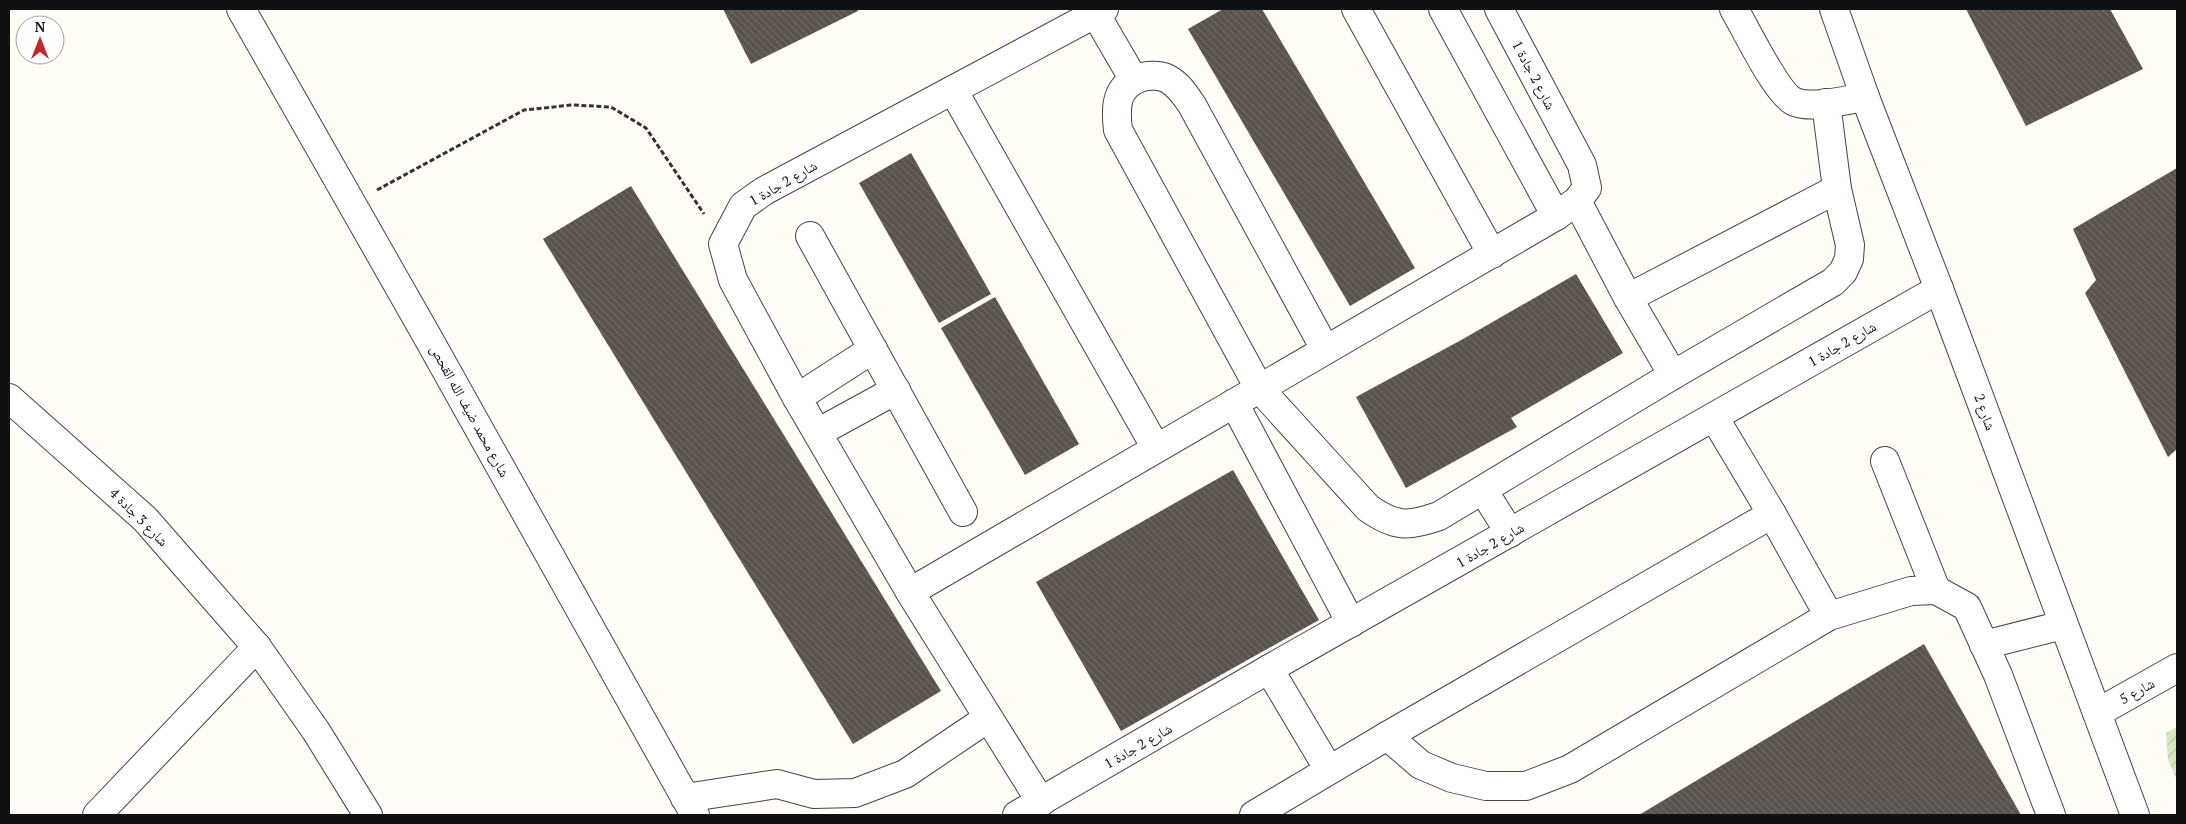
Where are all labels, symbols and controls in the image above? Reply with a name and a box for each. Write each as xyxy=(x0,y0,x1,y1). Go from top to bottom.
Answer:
north arrow xyxy=(15,15,65,65)
text: N xyxy=(35,17,46,36)
street label: شارع 2 جادة 1 xyxy=(1507,37,1561,113)
street label: شارع 2 جادة 1 xyxy=(745,155,821,211)
street label: شارع 2 جادة 1 xyxy=(1804,316,1880,372)
street label: شارع محمد ضيف الله القحص xyxy=(425,341,515,481)
street label: شارع 2 xyxy=(1969,391,2001,433)
street label: شارع 3 جادة 4 xyxy=(105,483,173,551)
street label: شارع 2 جادة 1 xyxy=(1452,517,1528,573)
street label: شارع 5 xyxy=(2116,673,2158,709)
street label: شارع 2 جادة 1 xyxy=(1100,718,1176,774)

